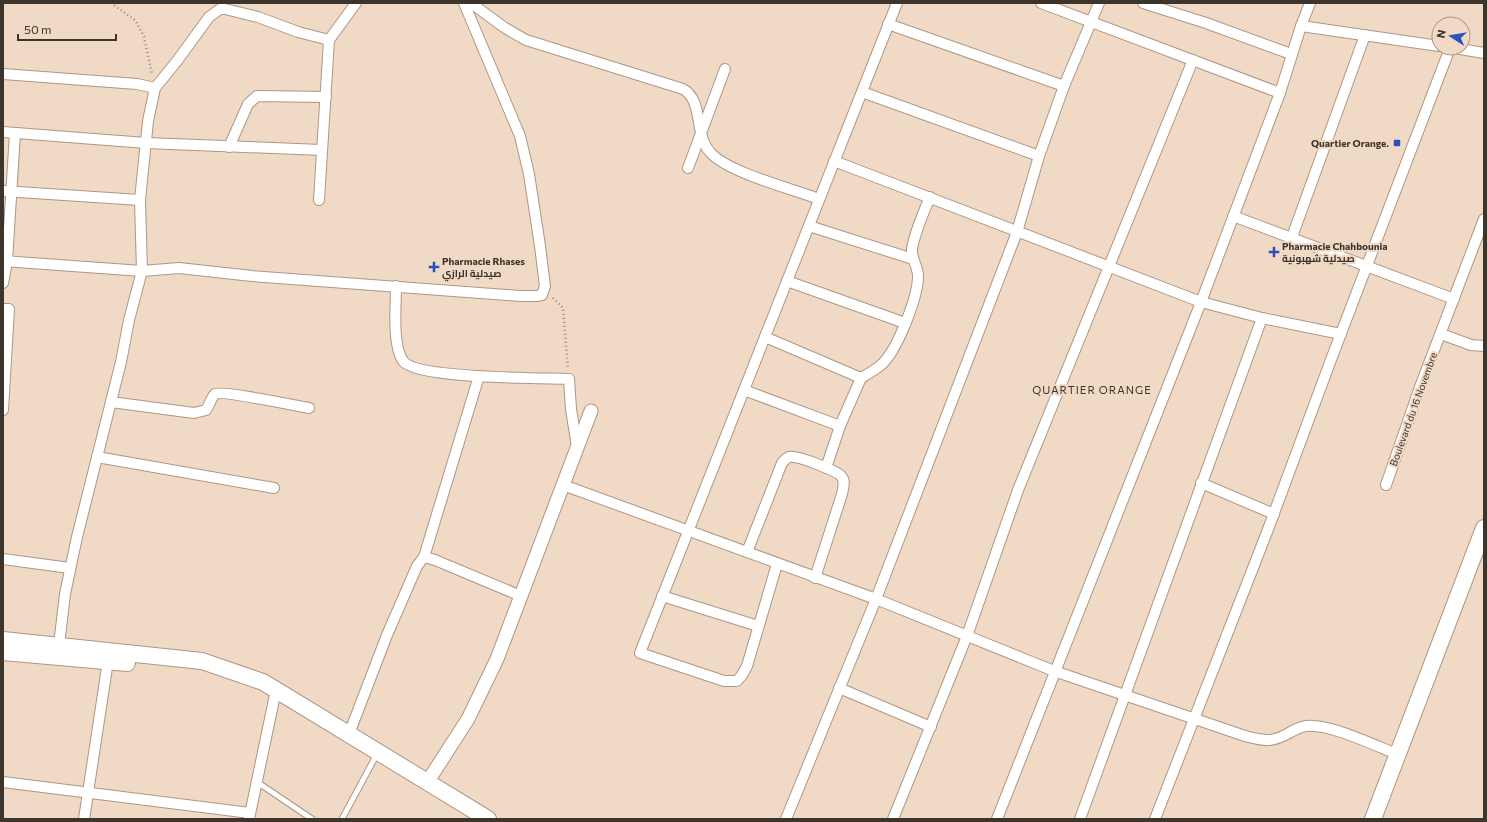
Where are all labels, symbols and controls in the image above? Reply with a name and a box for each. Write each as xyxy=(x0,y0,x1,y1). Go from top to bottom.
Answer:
scale bar xyxy=(18,16,116,42)
north arrow xyxy=(1431,16,1471,56)
text: 50 m xyxy=(24,22,52,36)
text: N xyxy=(1434,28,1448,39)
place label: Quartier Orange. xyxy=(1311,137,1389,149)
marker: Quartier Orange. xyxy=(1392,138,1402,148)
place label: Pharmacie Chahbounia صيدلية شهبونية xyxy=(1282,240,1388,265)
marker: Pharmacie Chahbounia صيدلية شهبونية xyxy=(1269,247,1279,257)
place label: Pharmacie Rhases صيدلية الرازي xyxy=(442,255,525,282)
marker: Pharmacie Rhases صيدلية الرازي xyxy=(429,262,439,272)
street label: Boulevard du 16 Novembre xyxy=(1387,350,1439,468)
district label: QUARTIER ORANGE xyxy=(1032,383,1152,396)

